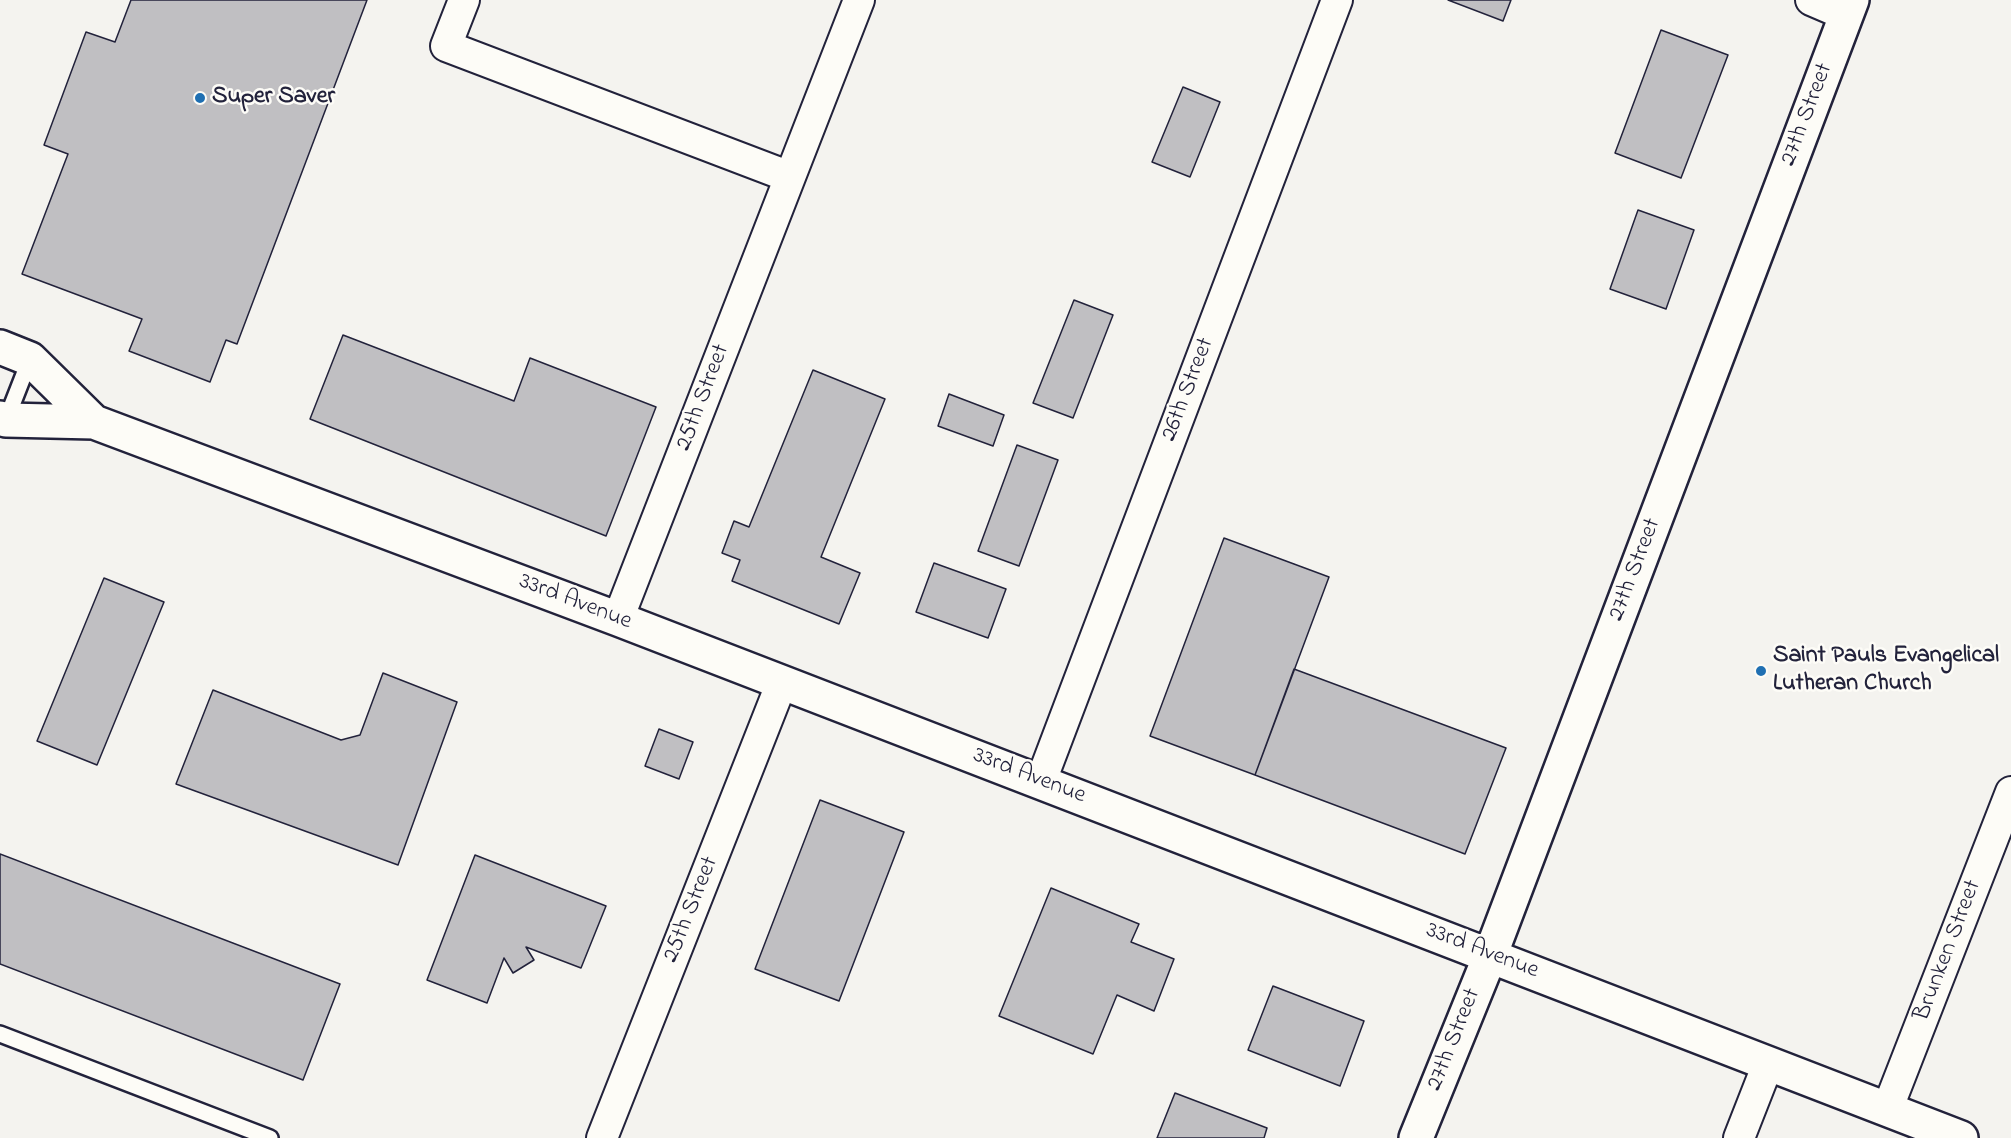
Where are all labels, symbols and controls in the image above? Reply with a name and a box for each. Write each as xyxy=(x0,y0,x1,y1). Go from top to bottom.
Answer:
street label: 27th Street xyxy=(1775,60,1841,170)
place label: Super Saver xyxy=(212,84,335,112)
marker: Super Saver xyxy=(193,91,207,105)
street label: 26th Street xyxy=(1156,334,1222,446)
street label: 25th Street xyxy=(671,341,737,455)
street label: 27th Street xyxy=(1603,515,1669,625)
street label: 33rd Avenue xyxy=(515,568,635,638)
place label: Saint Pauls Evangelical Lutheran Church xyxy=(1773,643,1999,699)
marker: Saint Pauls Evangelical Lutheran Church xyxy=(1754,664,1768,678)
street label: 33rd Avenue xyxy=(969,742,1089,812)
street label: 25th Street xyxy=(658,853,726,967)
street label: Brunken Street xyxy=(1909,876,1989,1026)
street label: 33rd Avenue xyxy=(1422,917,1542,987)
street label: 27th Street xyxy=(1421,985,1489,1095)

